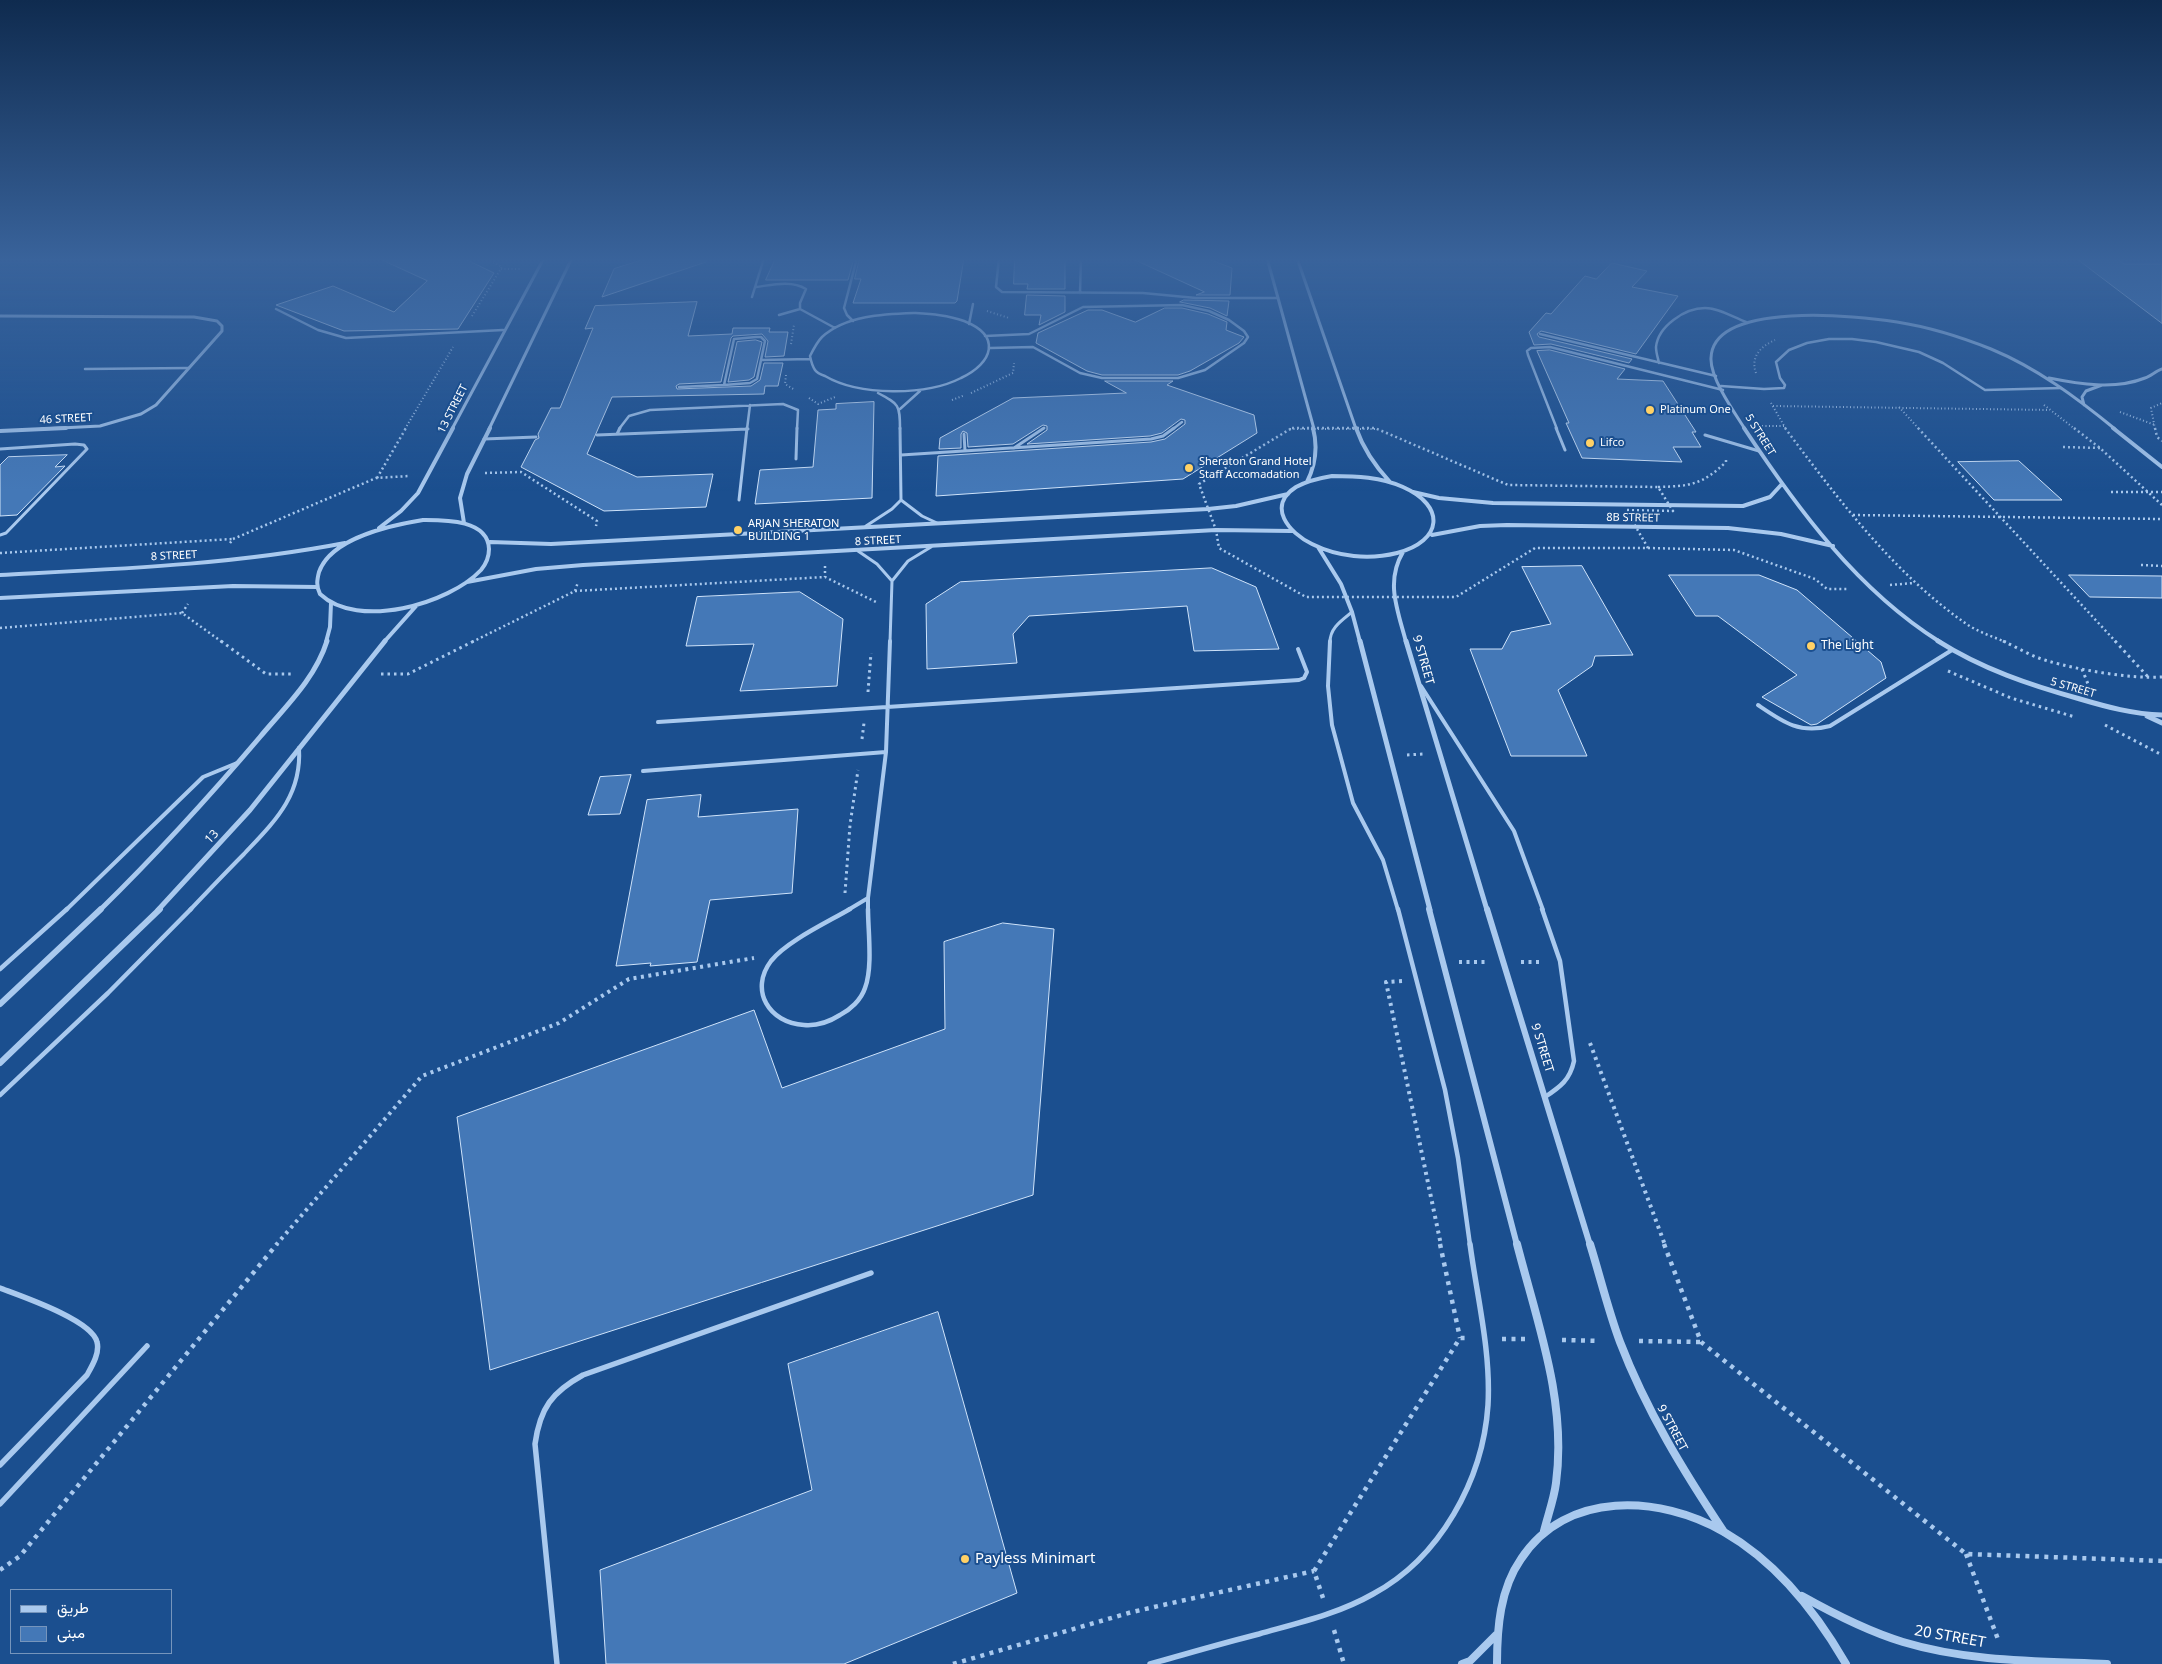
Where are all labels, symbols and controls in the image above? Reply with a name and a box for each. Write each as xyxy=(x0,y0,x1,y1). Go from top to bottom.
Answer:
street label: 13 STREET xyxy=(435,382,471,436)
place label: Platinum One xyxy=(1660,403,1731,417)
marker: Platinum One xyxy=(1644,404,1656,416)
street label: 46 STREET xyxy=(39,411,93,427)
street label: 5 STREET xyxy=(1742,412,1778,458)
place label: Lifco xyxy=(1600,436,1624,450)
marker: Lifco xyxy=(1584,437,1596,449)
place label: Sheraton Grand Hotel Staff Accomadation xyxy=(1199,455,1312,481)
marker: Sheraton Grand Hotel Staff Accomadation xyxy=(1183,462,1195,474)
street label: 8B STREET xyxy=(1606,511,1660,525)
place label: ARJAN SHERATON BUILDING 1 xyxy=(748,517,839,543)
marker: ARJAN SHERATON BUILDING 1 xyxy=(732,524,744,536)
street label: 8 STREET xyxy=(854,533,902,549)
street label: 8 STREET xyxy=(150,548,198,564)
street label: 9 STREET xyxy=(1409,634,1437,686)
place label: The Light xyxy=(1821,639,1873,653)
marker: The Light xyxy=(1805,640,1817,652)
street label: 5 STREET xyxy=(2049,675,2097,701)
street label: 13 xyxy=(202,827,222,847)
street label: 9 STREET xyxy=(1528,1022,1556,1074)
street label: 9 STREET xyxy=(1654,1402,1690,1454)
place label: Payless Minimart xyxy=(975,1550,1095,1568)
marker: Payless Minimart xyxy=(959,1553,971,1565)
legend xyxy=(10,1589,172,1654)
text: طريق xyxy=(57,1597,89,1617)
text: مبنى xyxy=(57,1622,85,1642)
street label: 20 STREET xyxy=(1913,1622,1987,1652)

